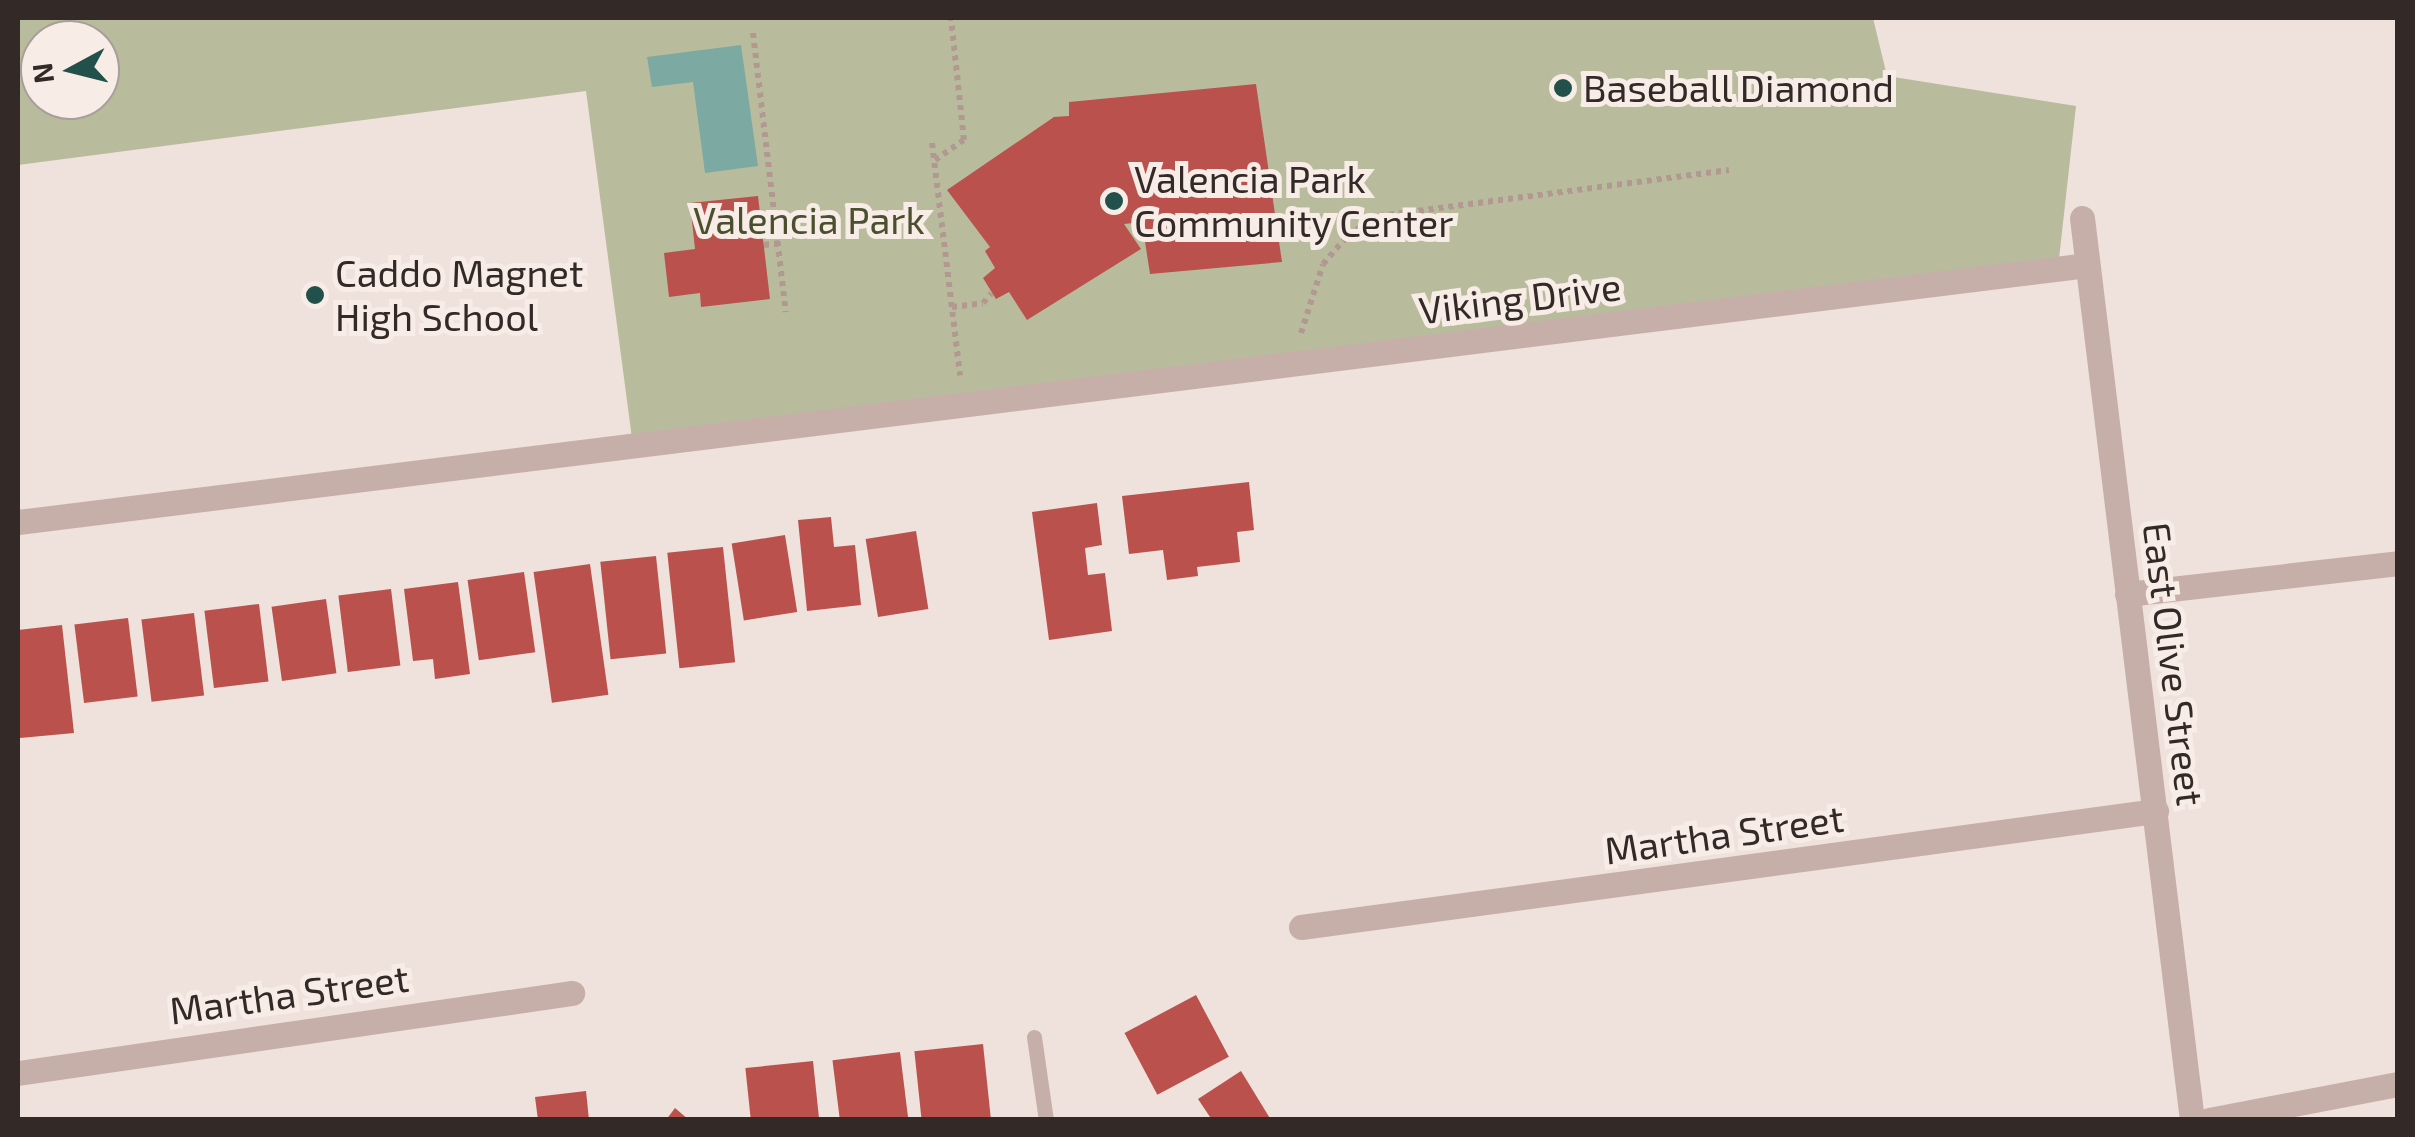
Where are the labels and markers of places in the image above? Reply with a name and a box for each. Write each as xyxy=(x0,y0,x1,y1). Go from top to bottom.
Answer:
place label: Baseball Diamond xyxy=(1583,65,1895,111)
marker: Baseball Diamond xyxy=(1552,77,1574,99)
place label: Valencia Park Community Center xyxy=(1134,156,1454,245)
marker: Valencia Park Community Center xyxy=(1103,190,1125,212)
place label: Caddo Magnet High School xyxy=(335,250,583,340)
marker: Caddo Magnet High School xyxy=(304,284,326,306)

